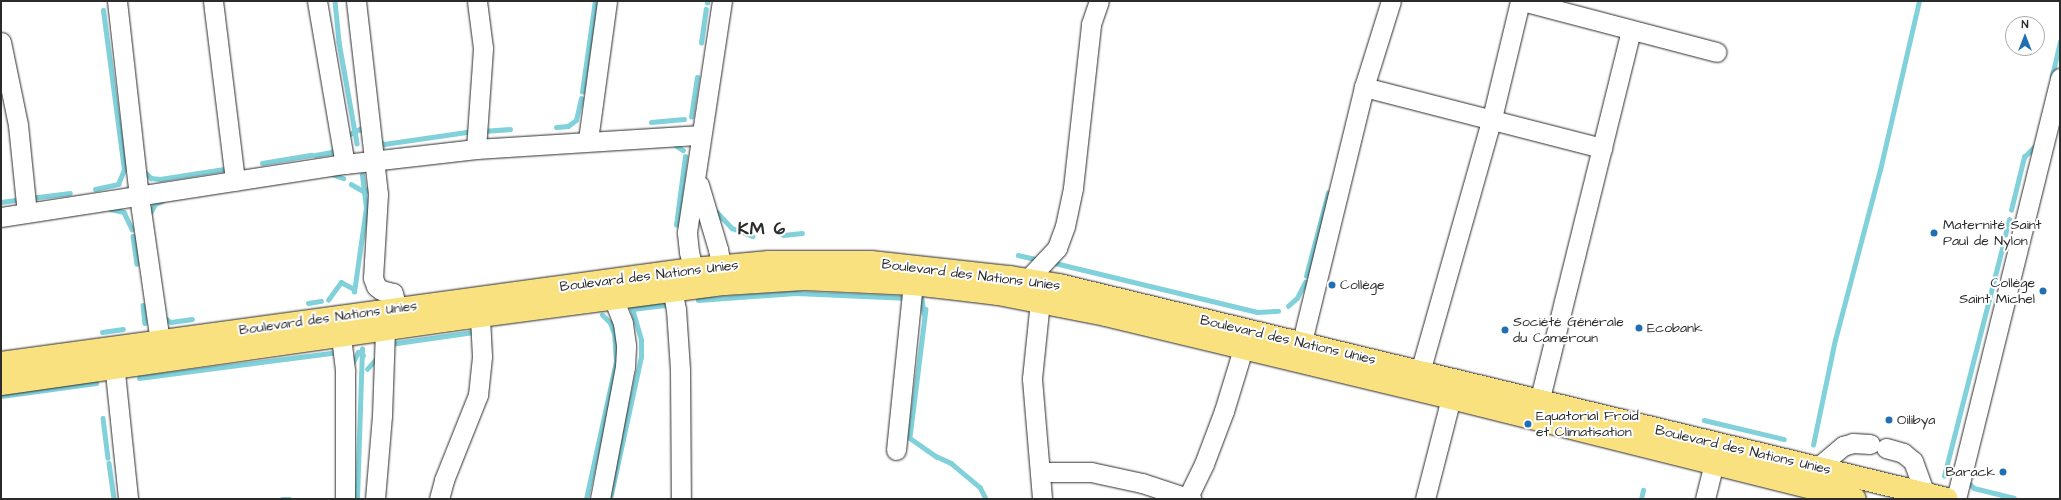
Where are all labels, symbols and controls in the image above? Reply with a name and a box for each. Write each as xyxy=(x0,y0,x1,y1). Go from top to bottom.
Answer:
north arrow xyxy=(2005,16,2045,56)
text: N xyxy=(2022,17,2028,32)
place label: Maternité Saint Paul de Nylon xyxy=(1943,217,2042,250)
district label: KM 6 xyxy=(738,218,786,240)
marker: Maternité Saint Paul de Nylon xyxy=(1928,227,1940,239)
street label: Boulevard des Nations Unies xyxy=(881,256,1061,294)
street label: Boulevard des Nations Unies xyxy=(559,257,739,295)
place label: Collège Saint Michel xyxy=(1959,275,2035,308)
place label: Collège xyxy=(1340,277,1385,293)
marker: Collège xyxy=(1327,280,1337,290)
marker: Collège Saint Michel xyxy=(2038,286,2048,296)
street label: Boulevard des Nations Unies xyxy=(238,297,418,339)
street label: Boulevard des Nations Unies xyxy=(1199,312,1377,368)
place label: Société Générale du Cameroun xyxy=(1513,314,1624,346)
place label: Ecobank xyxy=(1647,320,1703,336)
marker: Ecobank xyxy=(1634,323,1644,333)
marker: Société Générale du Cameroun xyxy=(1500,325,1510,335)
place label: Equatorial Froid et Climatisation xyxy=(1536,408,1639,440)
place label: Oilibya xyxy=(1897,412,1935,428)
marker: Oilibya xyxy=(1884,415,1894,425)
marker: Equatorial Froid et Climatisation xyxy=(1523,419,1533,429)
street label: Boulevard des Nations Unies xyxy=(1654,422,1832,478)
place label: Barack xyxy=(1946,464,1995,480)
marker: Barack xyxy=(1998,467,2008,477)

